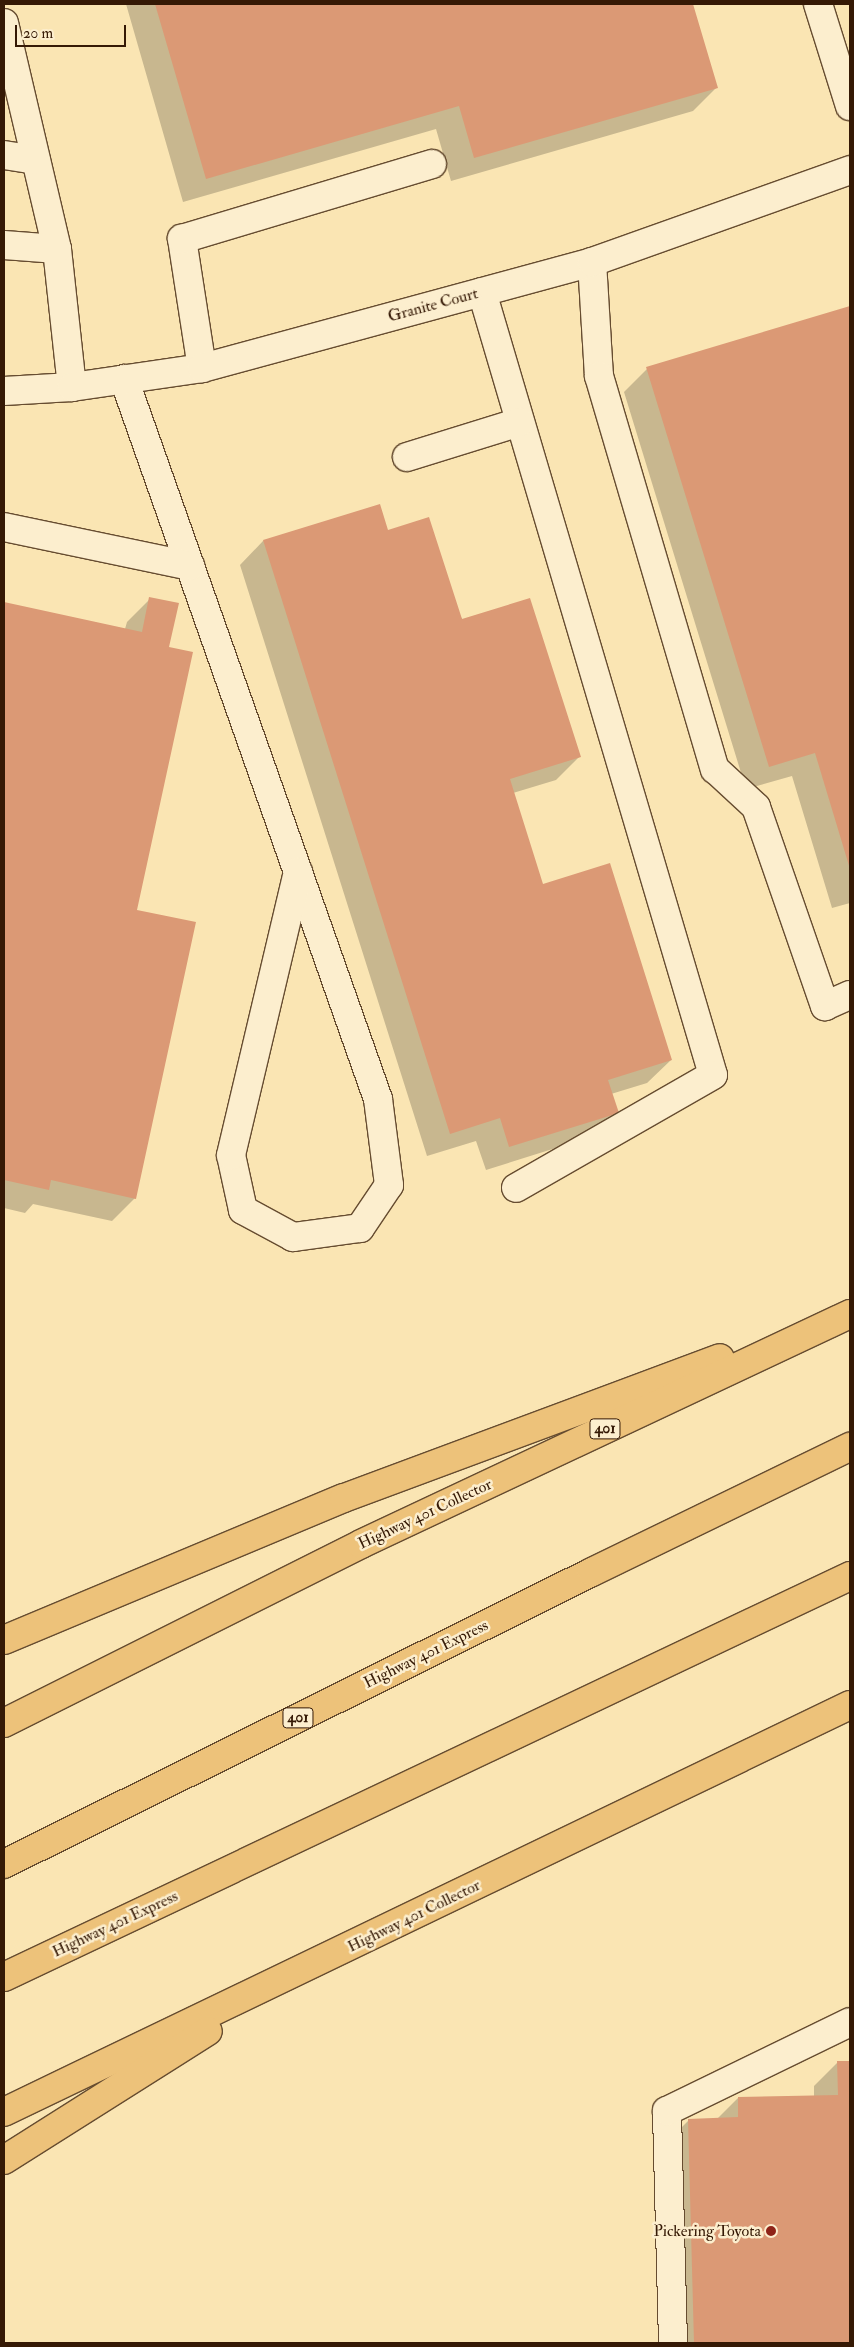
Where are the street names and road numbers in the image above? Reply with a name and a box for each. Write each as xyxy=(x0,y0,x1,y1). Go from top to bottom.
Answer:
street label: Granite Court xyxy=(386,284,480,326)
road number: 401 xyxy=(589,1416,621,1442)
street label: Highway 401 Collector xyxy=(355,1475,495,1553)
street label: Highway 401 Express xyxy=(361,1616,491,1692)
road number: 401 xyxy=(282,1706,314,1730)
street label: Highway 401 Collector xyxy=(344,1876,484,1956)
street label: Highway 401 Express xyxy=(49,1887,181,1961)

